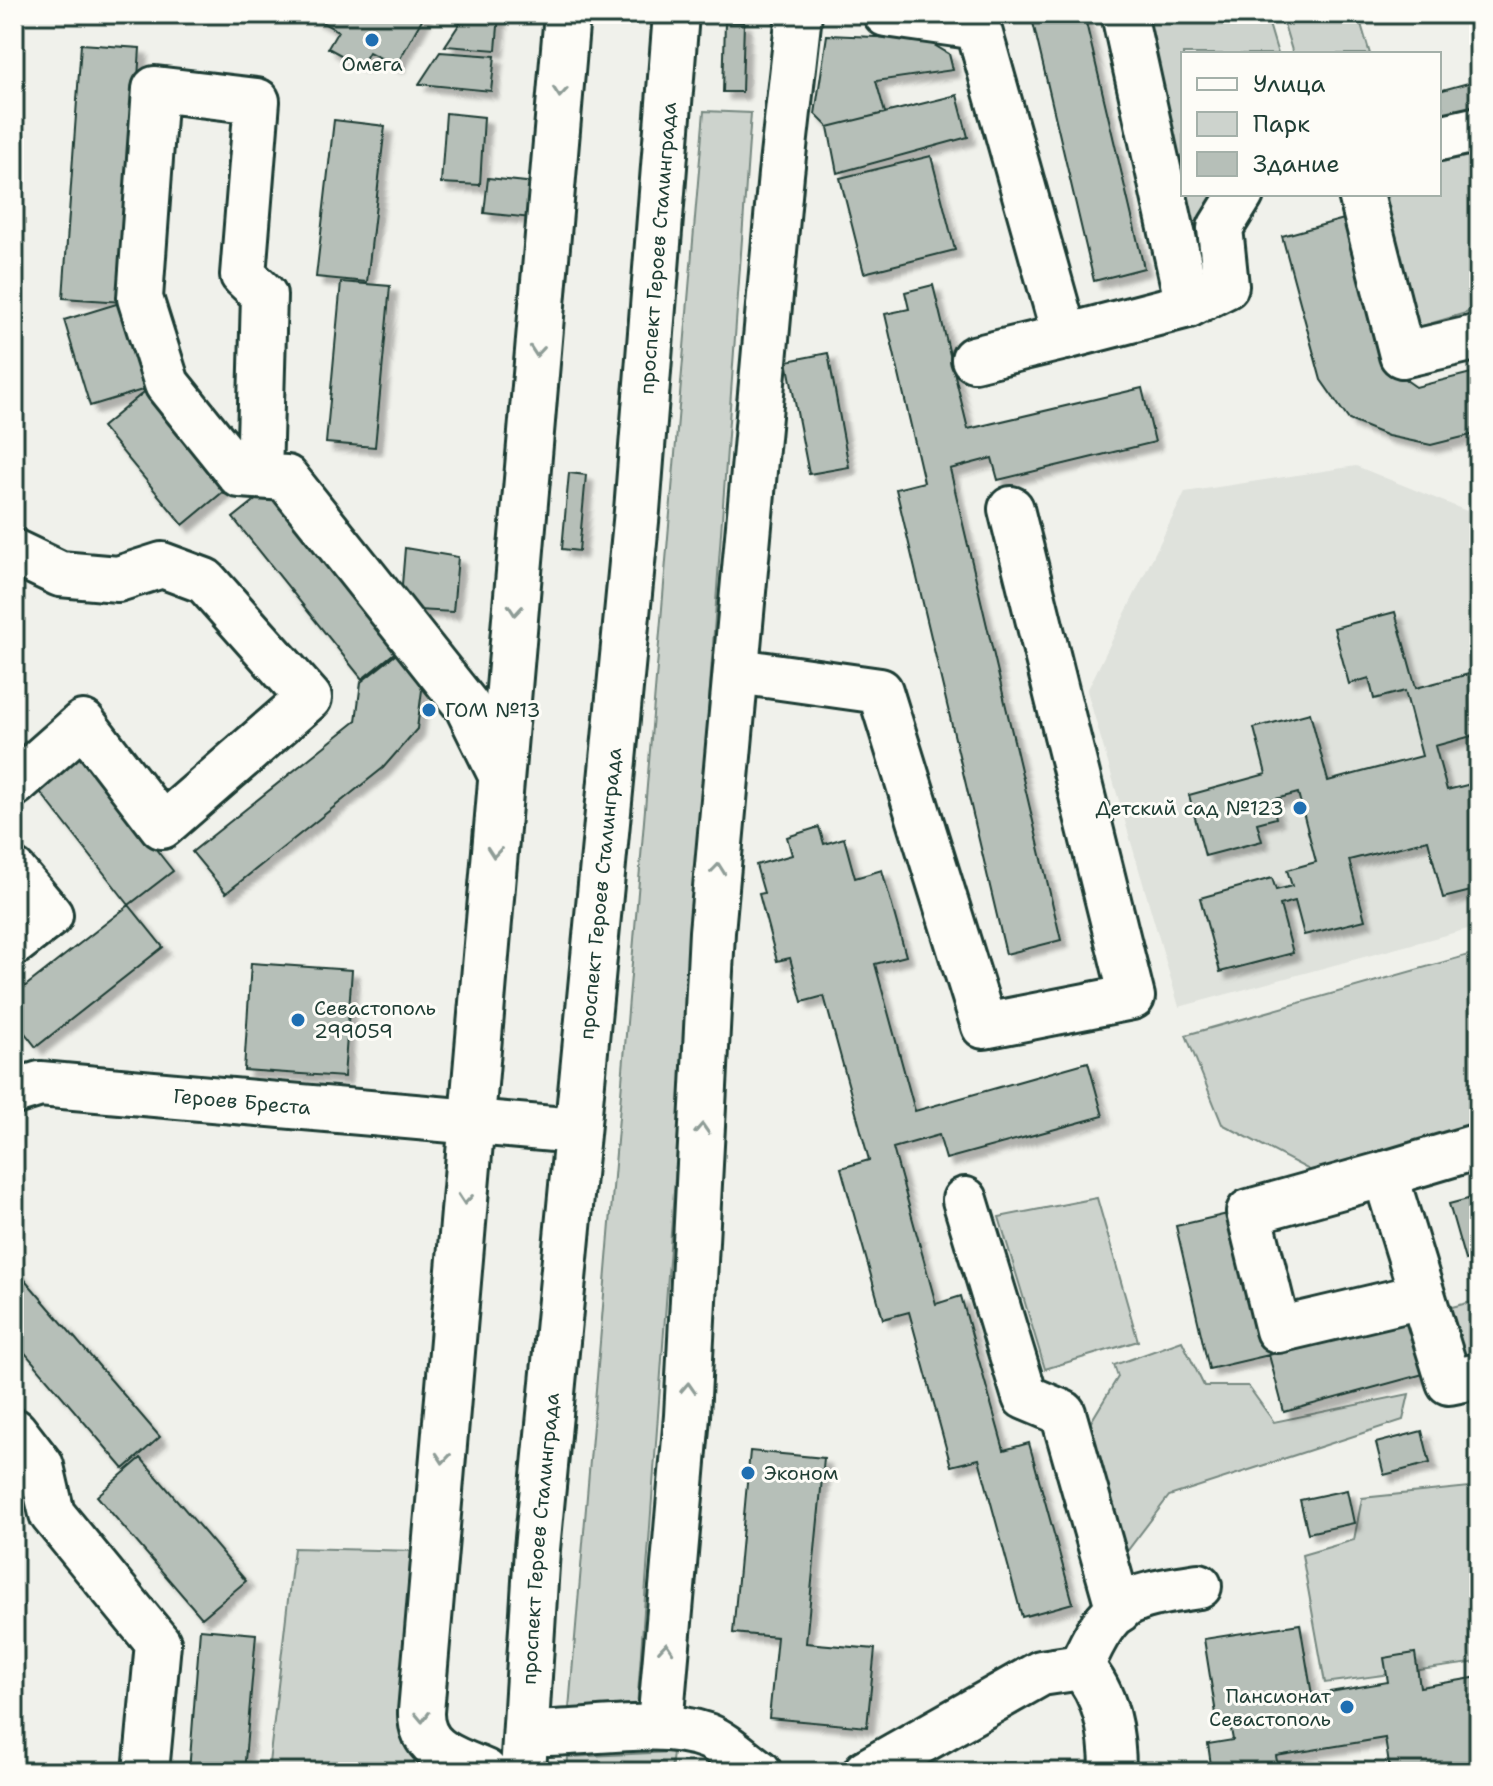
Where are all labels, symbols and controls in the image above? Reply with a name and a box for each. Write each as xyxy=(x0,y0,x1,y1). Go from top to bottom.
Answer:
marker: Омега xyxy=(363,31,381,49)
place label: Омега xyxy=(341,51,403,77)
legend xyxy=(1181,52,1441,196)
text: Улица xyxy=(1253,68,1326,100)
one-way arrow xyxy=(552,86,569,99)
street label: проспект Героев Сталинграда xyxy=(633,100,682,395)
text: Парк xyxy=(1253,108,1310,140)
text: Здание xyxy=(1253,148,1340,180)
one-way arrow xyxy=(529,345,546,358)
one-way arrow xyxy=(506,604,523,617)
place label: ГОМ №13 xyxy=(445,697,540,723)
marker: ГОМ №13 xyxy=(420,701,438,719)
street label: проспект Героев Сталинграда xyxy=(573,746,627,1041)
place label: Детский сад №123 xyxy=(1095,795,1284,821)
marker: Детский сад №123 xyxy=(1291,799,1309,817)
one-way arrow xyxy=(486,846,503,859)
one-way arrow xyxy=(709,862,726,875)
place label: Севастополь 299059 xyxy=(314,995,436,1044)
marker: Севастополь 299059 xyxy=(289,1011,307,1029)
street label: Героев Бреста xyxy=(172,1083,312,1121)
one-way arrow xyxy=(693,1122,710,1135)
one-way arrow xyxy=(457,1193,474,1206)
one-way arrow xyxy=(680,1381,697,1394)
street label: проспект Героев Сталинграда xyxy=(516,1391,565,1685)
one-way arrow xyxy=(435,1452,452,1465)
place label: Эконом xyxy=(764,1460,838,1486)
marker: Эконом xyxy=(739,1464,757,1482)
one-way arrow xyxy=(658,1641,675,1654)
place label: Пансионат Севастополь xyxy=(1209,1683,1332,1732)
marker: Пансионат Севастополь xyxy=(1338,1698,1356,1716)
one-way arrow xyxy=(414,1711,431,1724)

